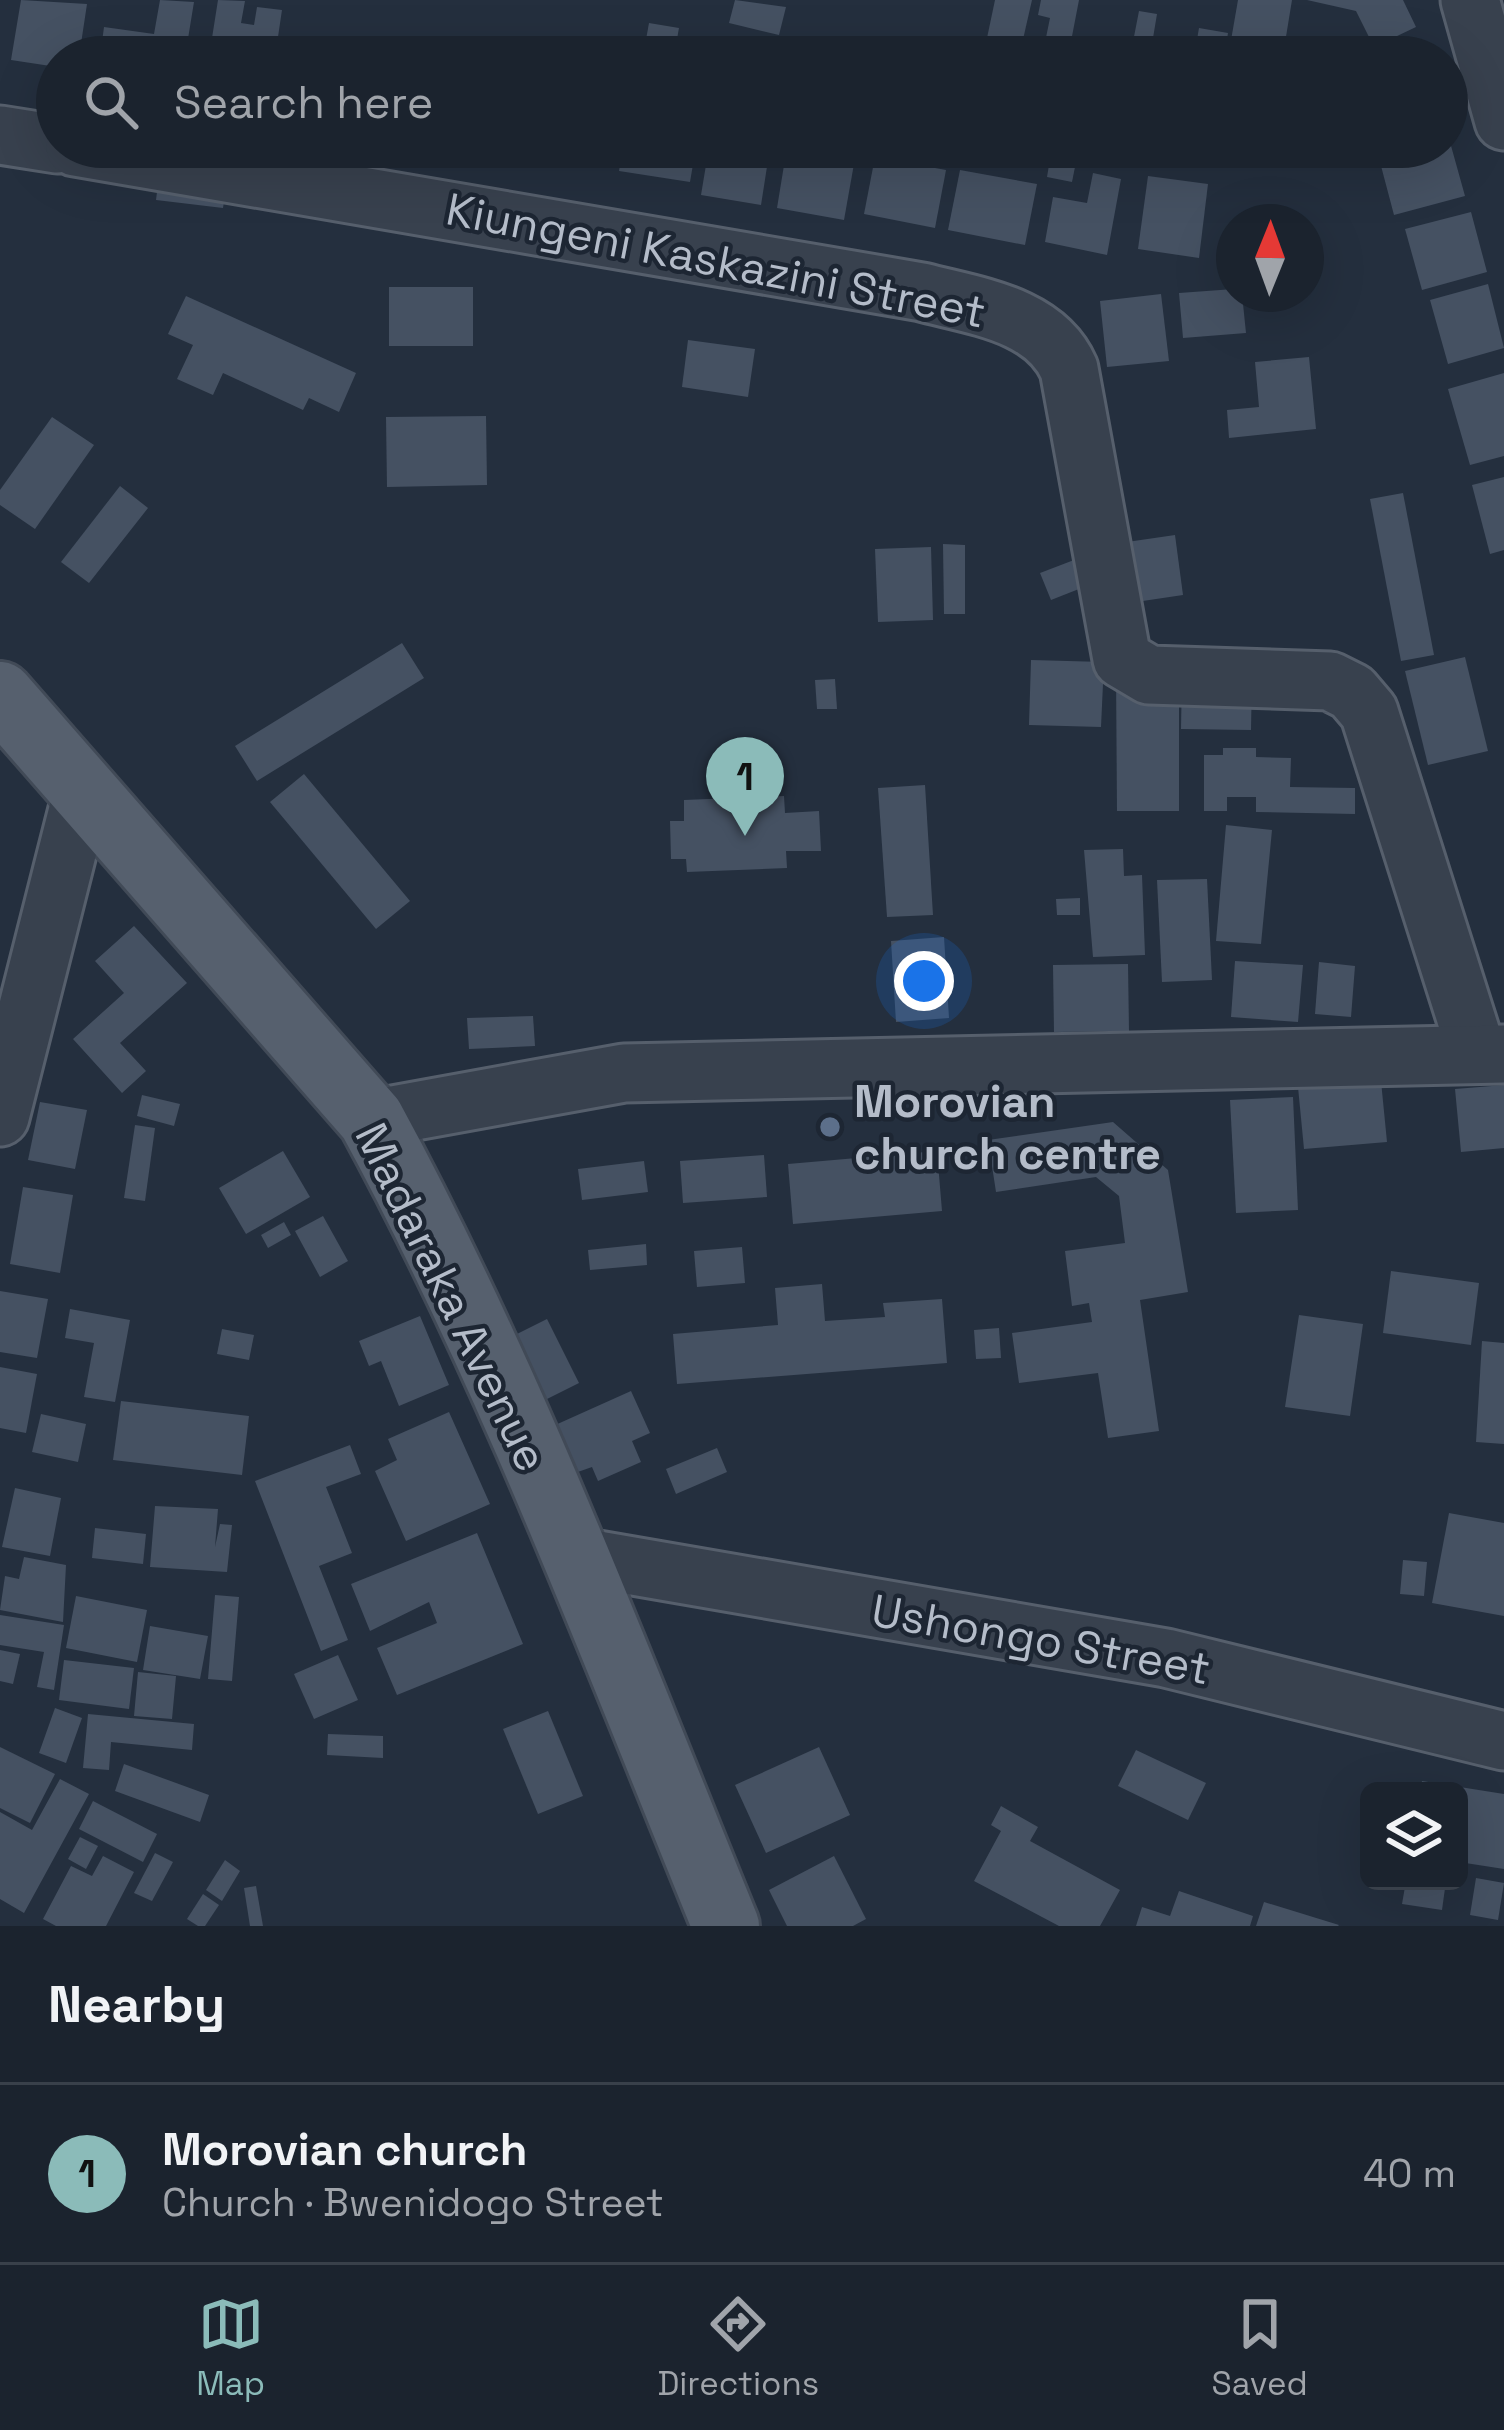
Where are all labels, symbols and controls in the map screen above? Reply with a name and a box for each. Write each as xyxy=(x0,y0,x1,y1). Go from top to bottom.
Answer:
search box xyxy=(36,36,1468,168)
icon: search xyxy=(78,69,144,135)
text: Search here xyxy=(174,74,433,131)
street label: Kiungeni Kaskazini Street xyxy=(442,180,990,341)
north arrow xyxy=(1216,204,1324,312)
pin: 1 xyxy=(706,737,784,836)
your location xyxy=(894,951,954,1011)
place label: Morovian church centre xyxy=(854,1073,1161,1182)
street label: Madaraka Avenue xyxy=(343,1114,561,1481)
marker: Morovian church centre xyxy=(817,1114,843,1140)
street label: Ushongo Street xyxy=(867,1582,1214,1697)
map controls xyxy=(1360,1782,1468,1890)
button: layers xyxy=(1360,1782,1468,1890)
text: Nearby xyxy=(48,1972,225,2037)
text: Morovian church xyxy=(162,2121,528,2178)
text: 1 xyxy=(78,2149,96,2198)
text: 40 m xyxy=(1363,2149,1456,2198)
text: Church · Bwenidogo Street xyxy=(162,2178,664,2227)
tab: Map xyxy=(196,2291,265,2405)
tab: Directions xyxy=(657,2291,819,2405)
tab: Saved xyxy=(1212,2291,1308,2405)

